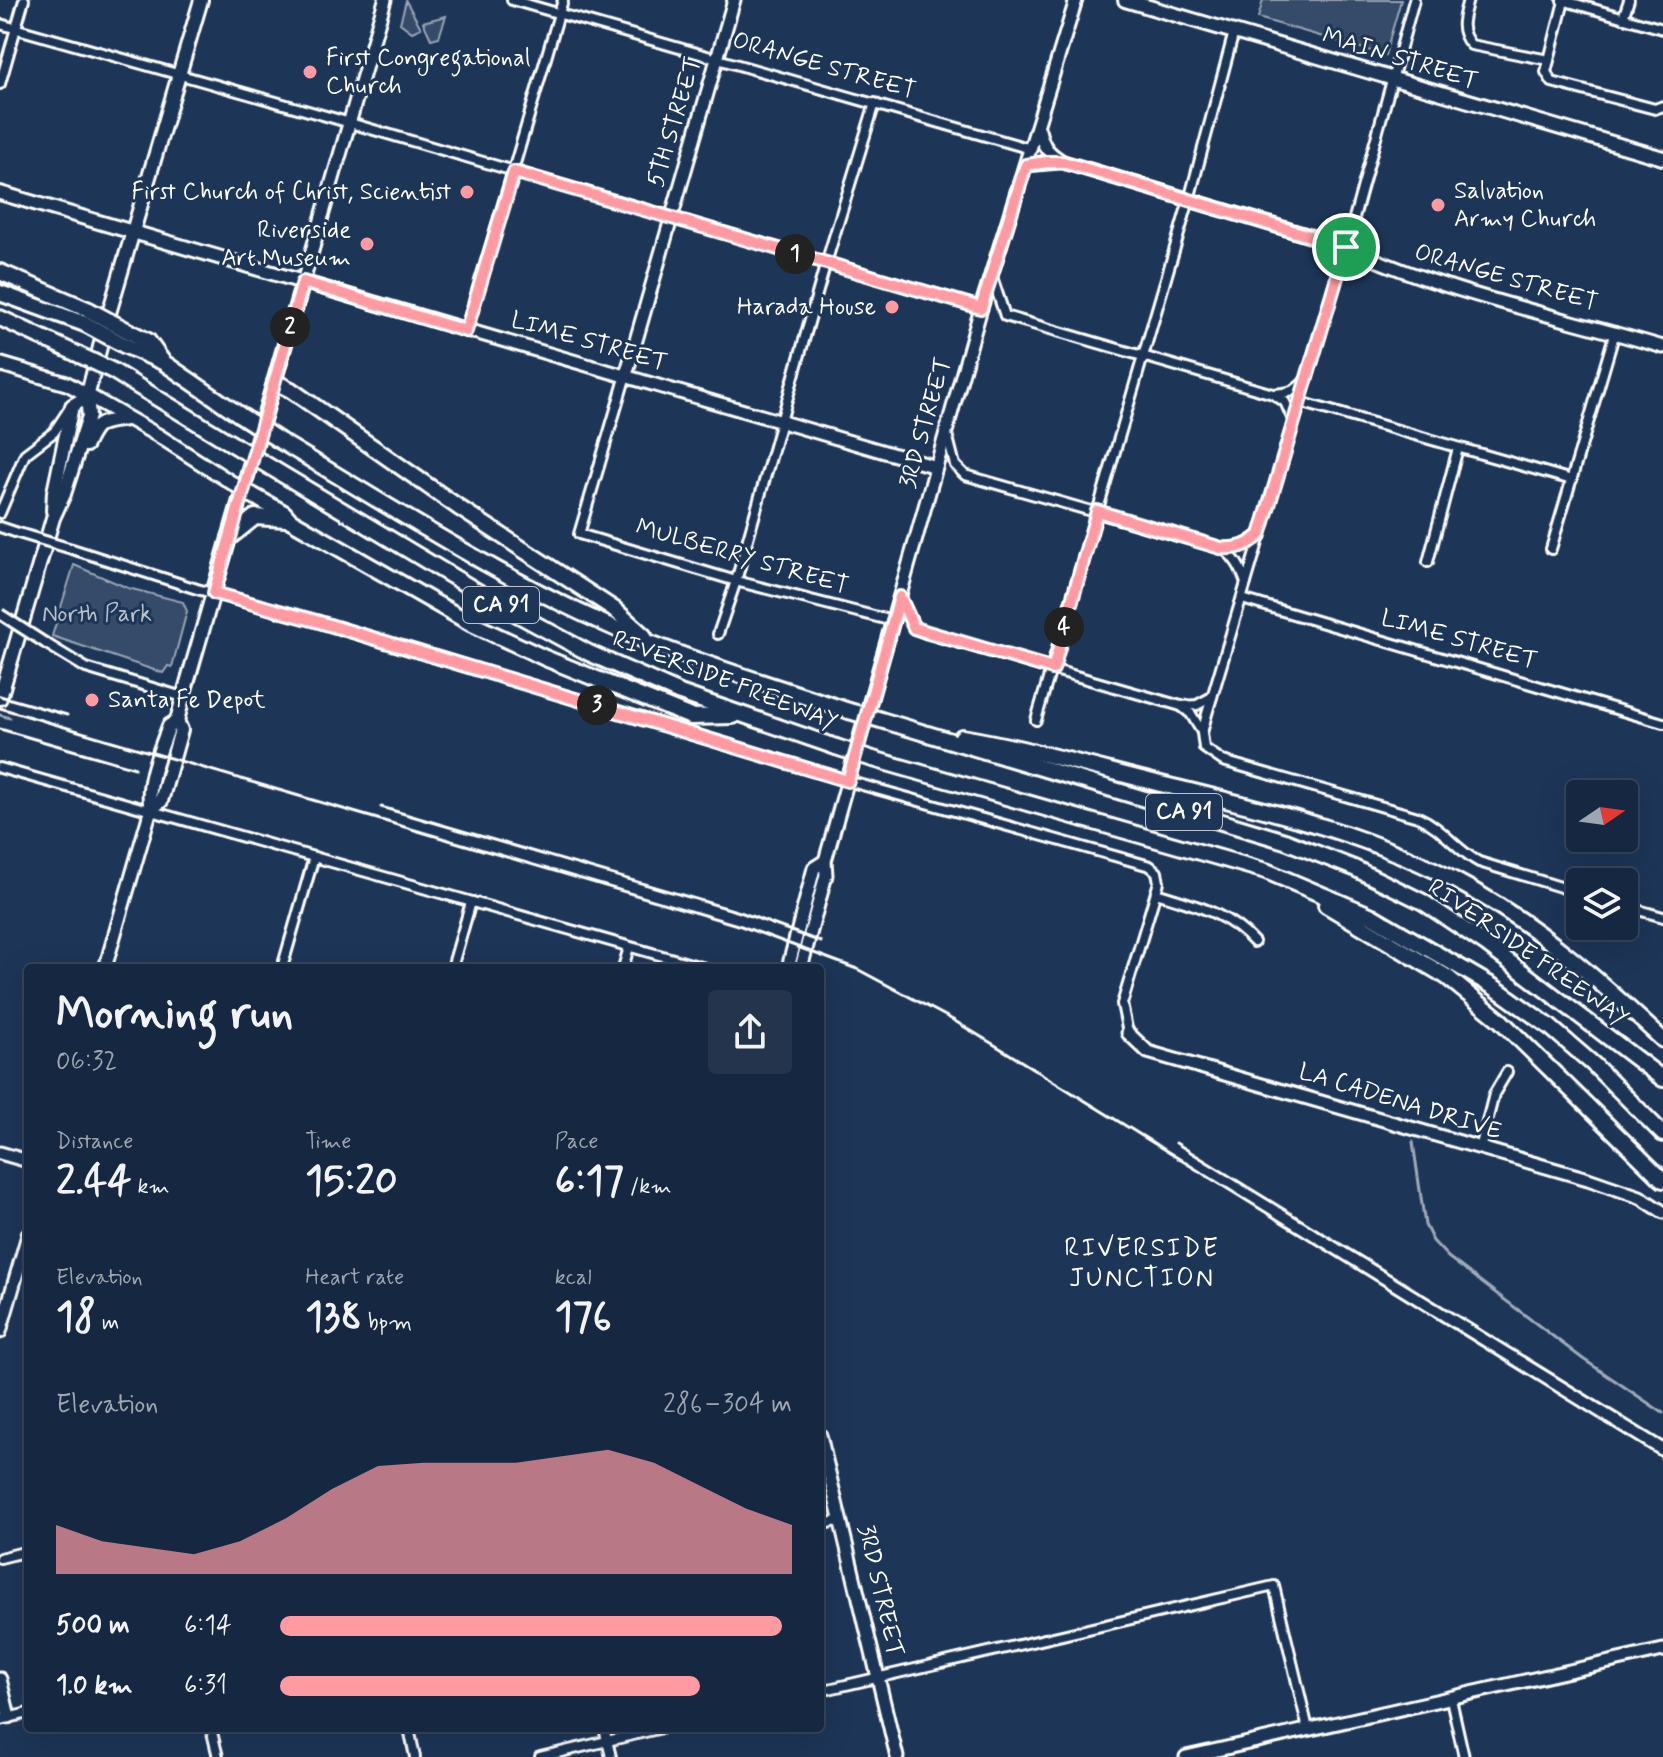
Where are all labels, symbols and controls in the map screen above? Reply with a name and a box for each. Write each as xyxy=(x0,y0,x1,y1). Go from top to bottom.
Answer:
street label: MAIN STREET xyxy=(1318,21,1482,97)
street label: ORANGE STREET xyxy=(729,25,919,107)
place label: First Congregational Church xyxy=(326,43,531,102)
street label: 5TH STREET xyxy=(641,53,709,191)
marker: First Congregational Church xyxy=(301,63,319,81)
place label: Salvation Army Church xyxy=(1454,176,1596,235)
place label: First Church of Christ, Scientist xyxy=(131,177,451,208)
marker: First Church of Christ, Scientist xyxy=(458,183,476,201)
marker: Salvation Army Church xyxy=(1429,196,1447,214)
pin xyxy=(1312,213,1380,281)
place label: Riverside Art Museum xyxy=(221,215,351,274)
icon: arrive xyxy=(1324,225,1368,269)
pin: 1 xyxy=(775,234,815,274)
marker: Riverside Art Museum xyxy=(358,235,376,253)
street label: ORANGE STREET xyxy=(1411,237,1601,319)
text: 1 xyxy=(790,240,800,268)
place label: Harada House xyxy=(737,292,876,323)
marker: Harada House xyxy=(883,298,901,316)
street label: LIME STREET xyxy=(507,305,671,379)
pin: 2 xyxy=(270,307,310,347)
text: 2 xyxy=(285,313,295,341)
street label: 3RD STREET xyxy=(893,354,959,492)
street label: MULBERRY STREET xyxy=(632,512,852,602)
road number: CA 91 xyxy=(463,587,539,623)
park label: North Park xyxy=(42,599,152,630)
street label: LIME STREET xyxy=(1377,603,1541,677)
pin: 4 xyxy=(1044,607,1084,647)
text: 4 xyxy=(1058,613,1070,641)
street label: RIVERSIDE FREEWAY xyxy=(608,624,842,738)
place label: Santa Fe Depot xyxy=(108,685,266,716)
pin: 3 xyxy=(577,685,617,725)
marker: Santa Fe Depot xyxy=(83,691,101,709)
text: 3 xyxy=(592,691,602,719)
north arrow xyxy=(1566,780,1638,852)
map controls xyxy=(1566,780,1638,940)
road number: CA 91 xyxy=(1146,794,1222,830)
button: layers xyxy=(1566,868,1638,940)
street label: RIVERSIDE FREEWAY xyxy=(1421,872,1635,1034)
text: Morning run xyxy=(56,986,293,1044)
button: share xyxy=(708,990,792,1074)
text: 06:32 xyxy=(56,1045,117,1079)
street label: LA CADENA DRIVE xyxy=(1295,1056,1505,1148)
text: Distance xyxy=(56,1128,133,1156)
text: Time xyxy=(305,1128,351,1156)
text: Pace xyxy=(555,1128,598,1156)
text: 2.44 xyxy=(56,1156,131,1208)
text: 15:20 xyxy=(305,1156,398,1208)
text: 6:17 xyxy=(555,1156,624,1208)
text: km xyxy=(131,1173,170,1201)
text: /km xyxy=(624,1173,671,1201)
district label: RIVERSIDE JUNCTION xyxy=(1064,1232,1220,1296)
text: Elevation xyxy=(56,1264,143,1292)
text: Heart rate xyxy=(305,1264,404,1292)
text: kcal xyxy=(555,1264,592,1292)
text: 18 xyxy=(56,1292,96,1344)
text: 138 xyxy=(305,1292,362,1344)
text: 176 xyxy=(555,1292,612,1344)
text: m xyxy=(96,1309,119,1337)
text: bpm xyxy=(362,1309,412,1337)
text: Elevation xyxy=(56,1388,158,1422)
text: 286–304 m xyxy=(663,1388,792,1422)
street label: 3RD STREET xyxy=(850,1522,910,1660)
text: 500 m xyxy=(56,1609,130,1643)
text: 6:14 xyxy=(184,1609,232,1643)
text: 1.0 km xyxy=(56,1669,133,1703)
text: 6:31 xyxy=(184,1669,227,1703)

